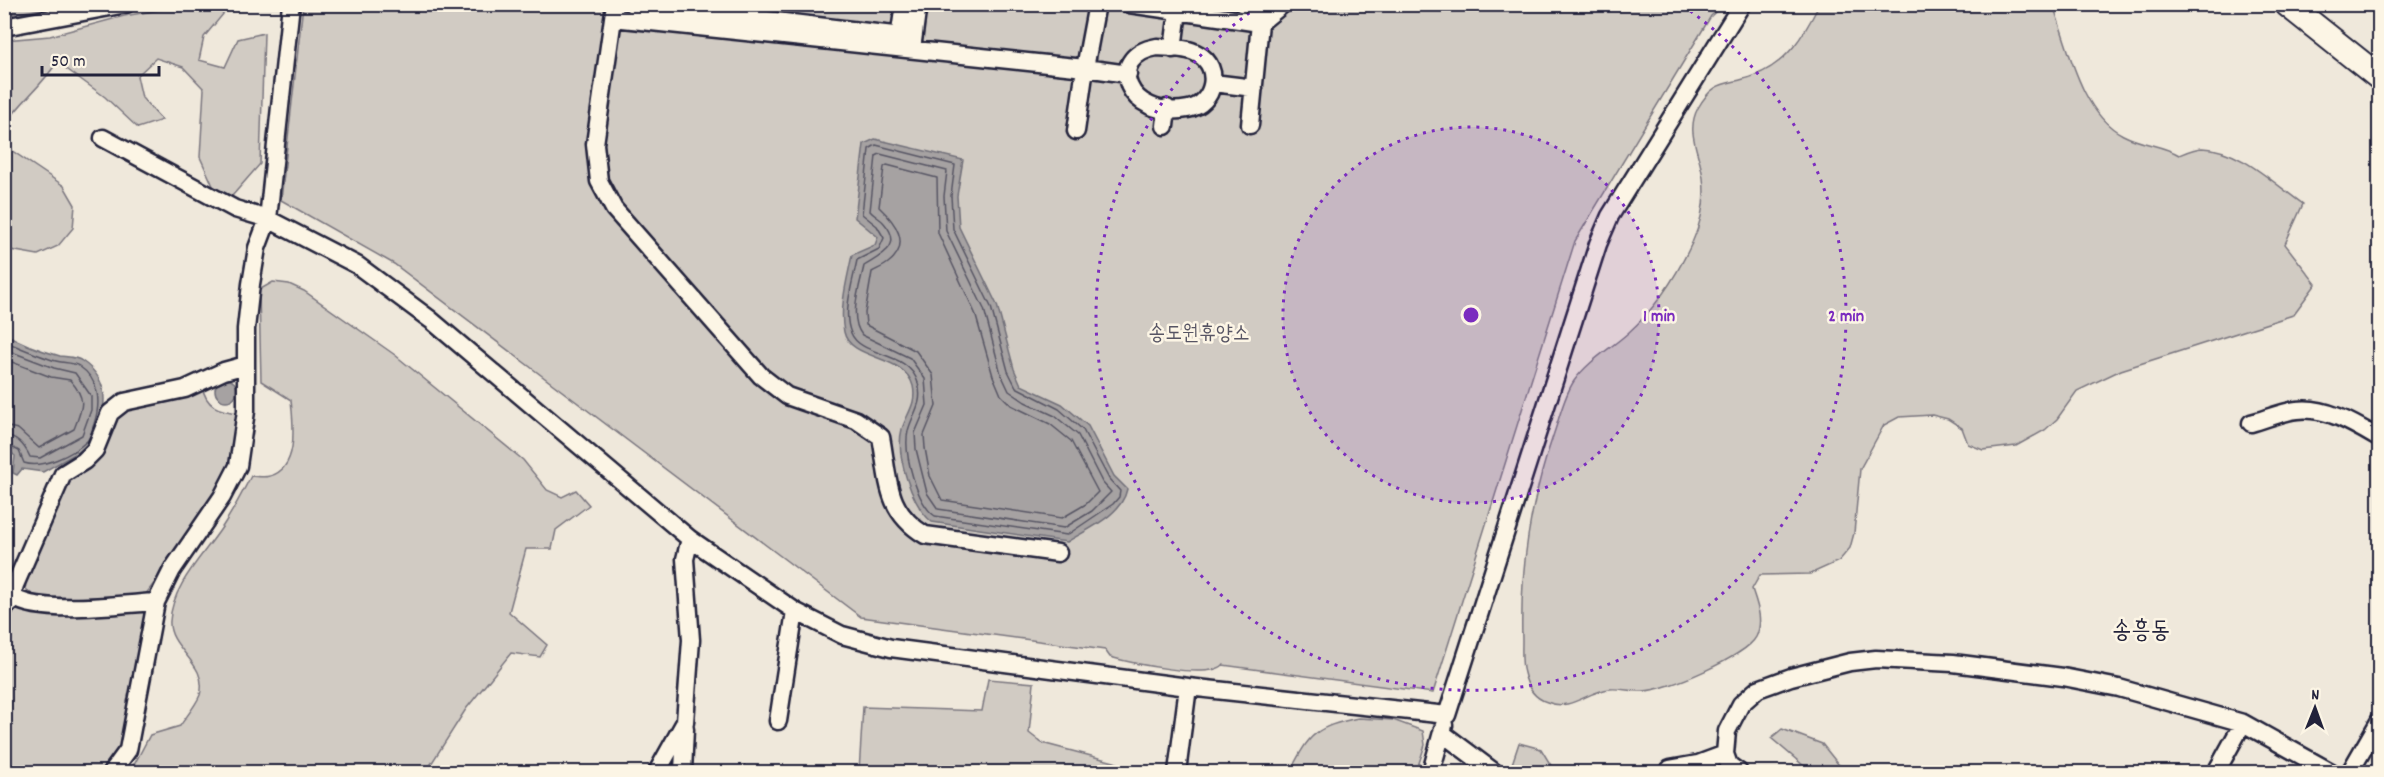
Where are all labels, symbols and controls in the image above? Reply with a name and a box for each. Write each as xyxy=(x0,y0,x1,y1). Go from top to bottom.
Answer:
scale bar xyxy=(42,39,159,77)
text: 50 m xyxy=(51,50,86,75)
centre of rings xyxy=(1461,305,1481,325)
text: 1 min xyxy=(1643,305,1675,330)
text: 2 min xyxy=(1828,305,1864,330)
park label: 송도원휴양소 xyxy=(1148,320,1250,350)
district label: 송흥동 xyxy=(2112,615,2170,649)
north arrow xyxy=(2285,678,2345,738)
text: N xyxy=(2311,684,2319,707)

